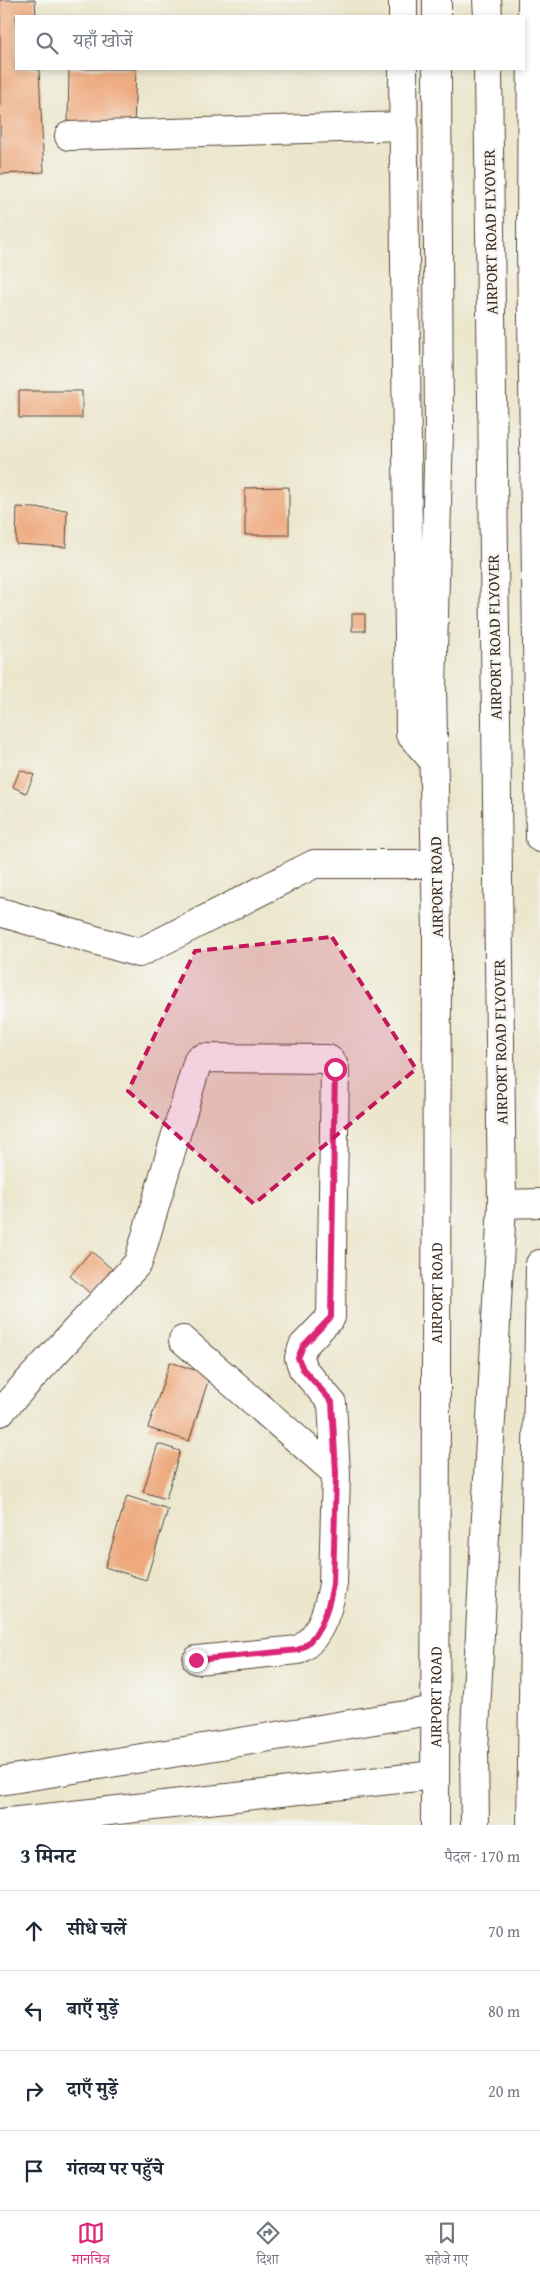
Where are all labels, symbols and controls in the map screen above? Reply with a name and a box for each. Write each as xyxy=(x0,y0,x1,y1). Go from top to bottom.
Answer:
search box xyxy=(15,15,525,70)
text: यहाँ खोजें xyxy=(73,26,133,54)
icon: search xyxy=(33,29,61,57)
street label: AIRPORT ROAD FLYOVER xyxy=(477,148,503,315)
street label: AIRPORT ROAD FLYOVER xyxy=(481,553,507,720)
street label: AIRPORT ROAD xyxy=(423,836,449,938)
street label: AIRPORT ROAD FLYOVER xyxy=(487,958,513,1125)
route start xyxy=(324,1058,347,1081)
street label: AIRPORT ROAD xyxy=(424,1242,448,1344)
street label: AIRPORT ROAD xyxy=(423,1646,447,1748)
route end xyxy=(185,1649,208,1672)
text: 3 मिनट xyxy=(20,1840,75,1871)
text: पैदल · 170 m xyxy=(444,1844,520,1868)
text: सीधे चलें xyxy=(67,1914,126,1942)
icon: ahead xyxy=(20,1917,48,1945)
text: 70 m xyxy=(488,1919,520,1943)
text: बाएँ मुड़ें xyxy=(67,1994,118,2022)
icon: left xyxy=(20,1997,48,2025)
text: 80 m xyxy=(488,1999,520,2023)
text: दाएँ मुड़ें xyxy=(67,2074,118,2102)
icon: right xyxy=(20,2077,48,2105)
text: 20 m xyxy=(488,2079,520,2103)
text: गंतव्य पर पहुँचे xyxy=(67,2154,163,2182)
icon: arrive xyxy=(20,2157,48,2185)
tab: मानचित्र xyxy=(72,2219,110,2273)
tab: दिशा xyxy=(254,2219,282,2273)
tab: सहेजे गए xyxy=(425,2219,468,2273)

